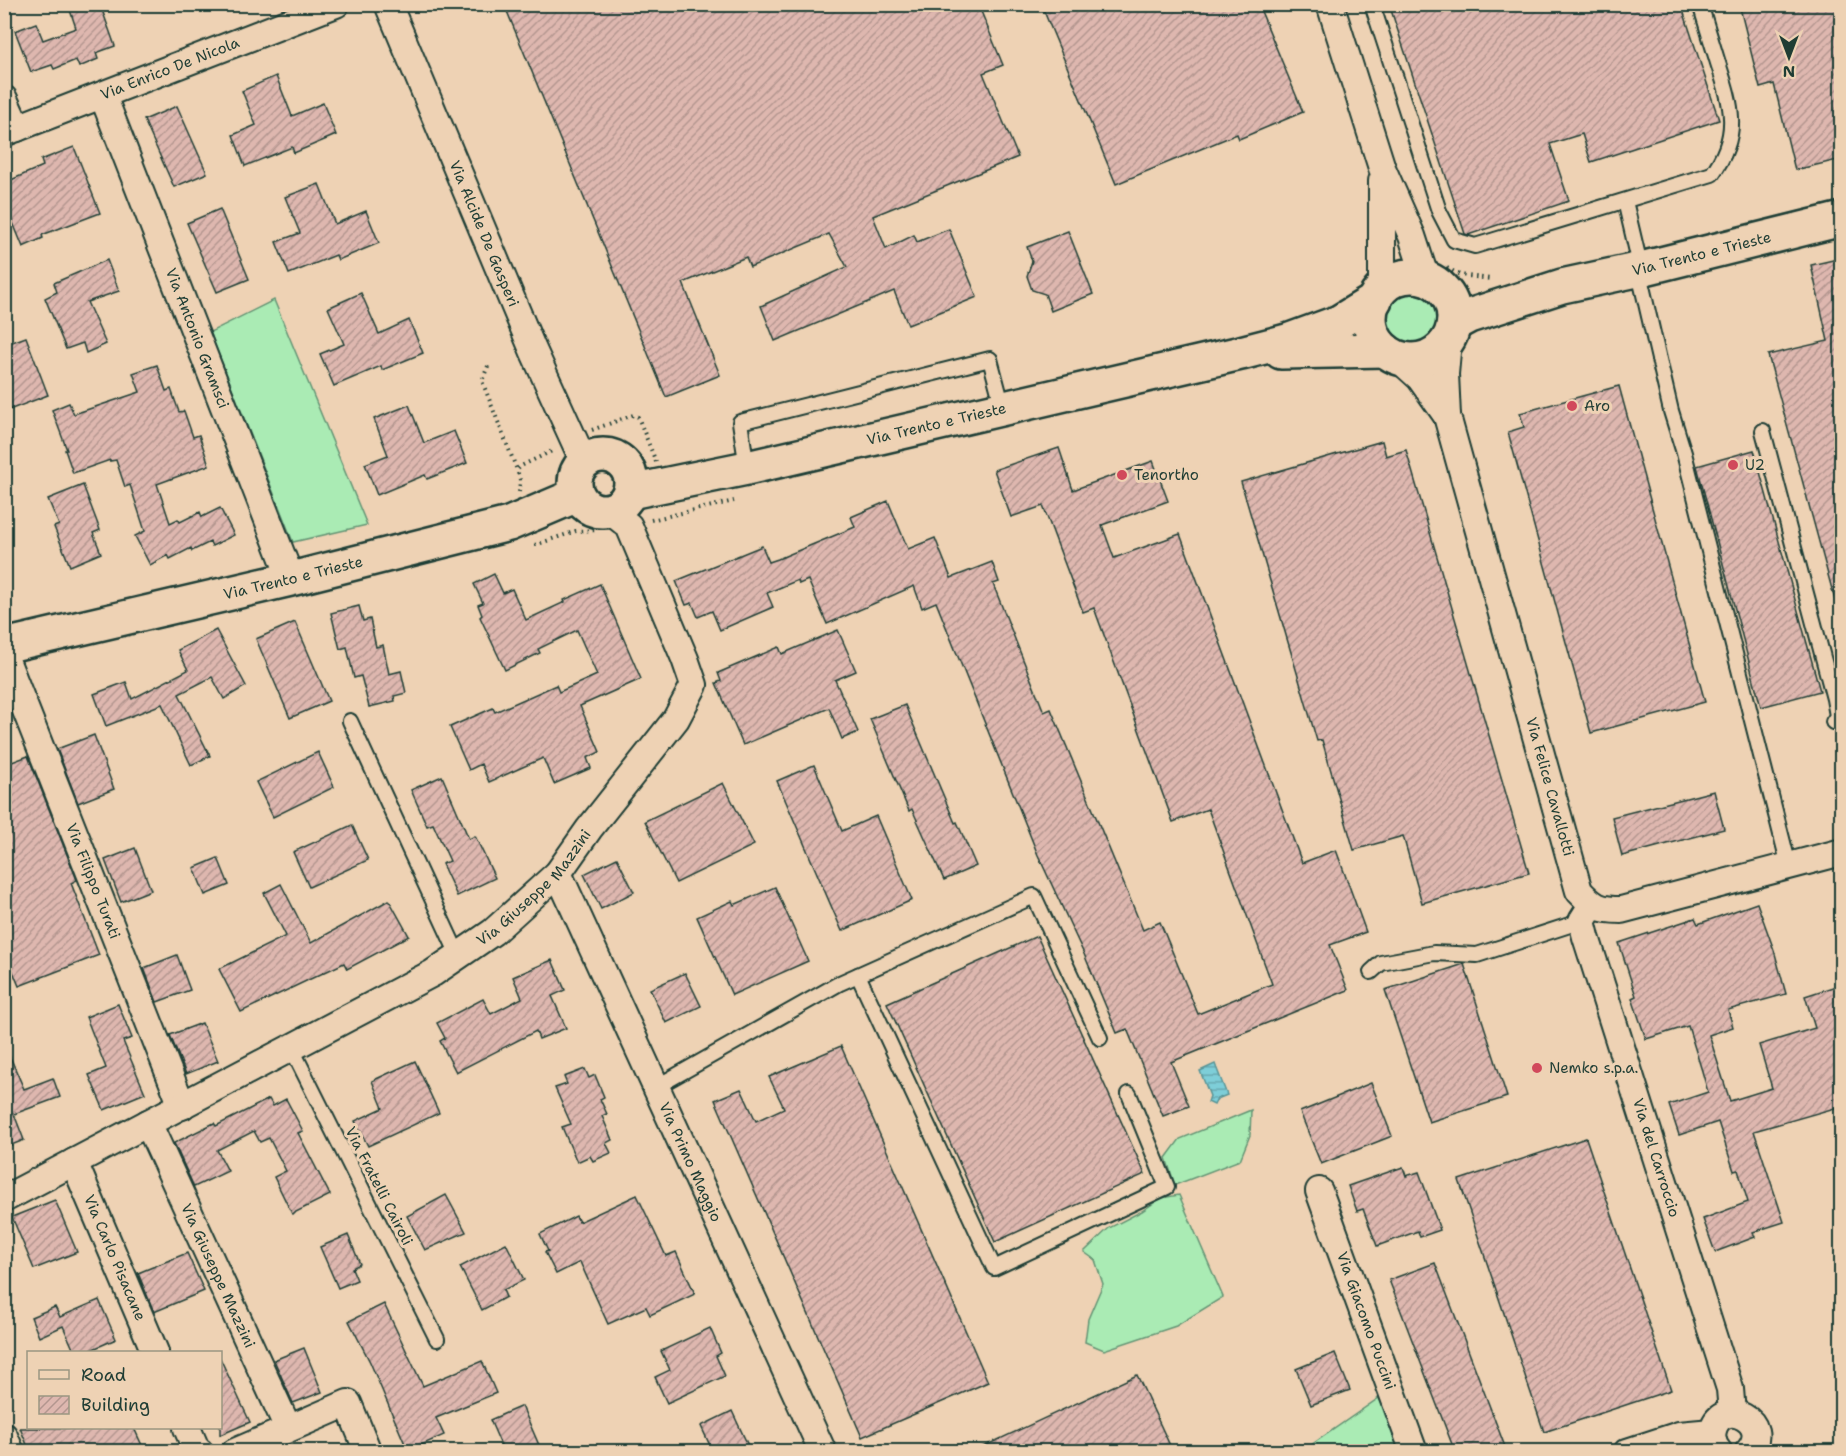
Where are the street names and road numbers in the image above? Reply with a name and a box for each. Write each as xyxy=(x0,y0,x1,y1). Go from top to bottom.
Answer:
street label: Via Enrico De Nicola xyxy=(97,32,243,105)
street label: Via Alcide De Gasperi xyxy=(445,157,524,310)
street label: Via Trento e Trieste xyxy=(1630,227,1773,281)
street label: Via Antonio Gramsci xyxy=(161,265,234,411)
street label: Via Trento e Trieste xyxy=(865,398,1008,450)
street label: Via Trento e Trieste xyxy=(221,551,365,604)
street label: Via Felice Cavallotti xyxy=(1521,715,1579,859)
street label: Via Filippo Turati xyxy=(61,820,125,942)
street label: Via Giuseppe Mazzini xyxy=(472,825,596,950)
street label: Via del Carroccio xyxy=(1628,1096,1685,1220)
street label: Via Primo Maggio xyxy=(654,1099,726,1225)
street label: Via Fratelli Cairoli xyxy=(340,1123,418,1249)
street label: Via Carlo Pisacane xyxy=(79,1192,151,1324)
street label: Via Giuseppe Mazzini xyxy=(176,1200,260,1351)
street label: Via Giacomo Puccini xyxy=(1332,1249,1400,1392)

